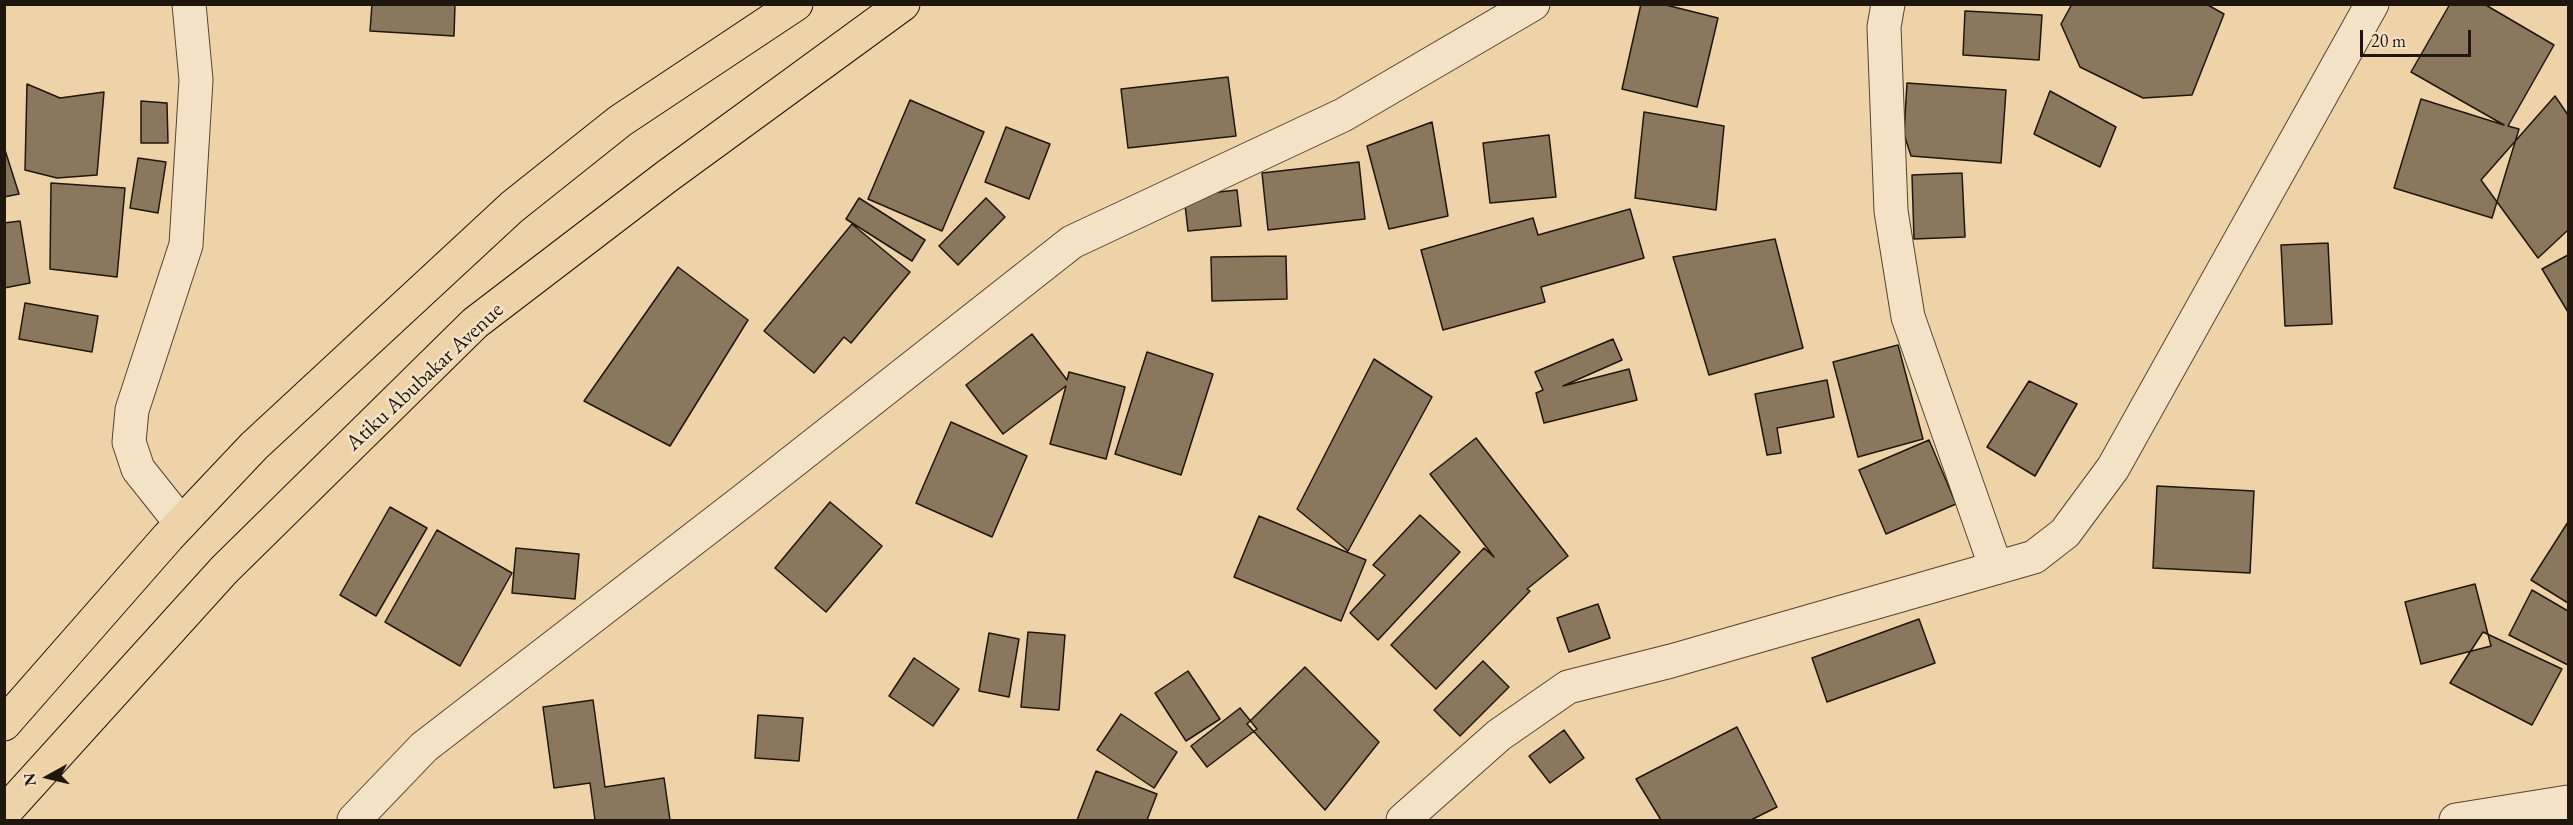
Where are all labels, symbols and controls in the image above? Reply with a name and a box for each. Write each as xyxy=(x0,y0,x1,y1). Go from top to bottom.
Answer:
scale bar xyxy=(2363,18,2474,56)
text: 20 m xyxy=(2371,29,2406,52)
street label: Atiku Abubakar Avenue xyxy=(341,297,509,457)
north arrow xyxy=(18,747,78,807)
text: N xyxy=(18,772,41,787)

